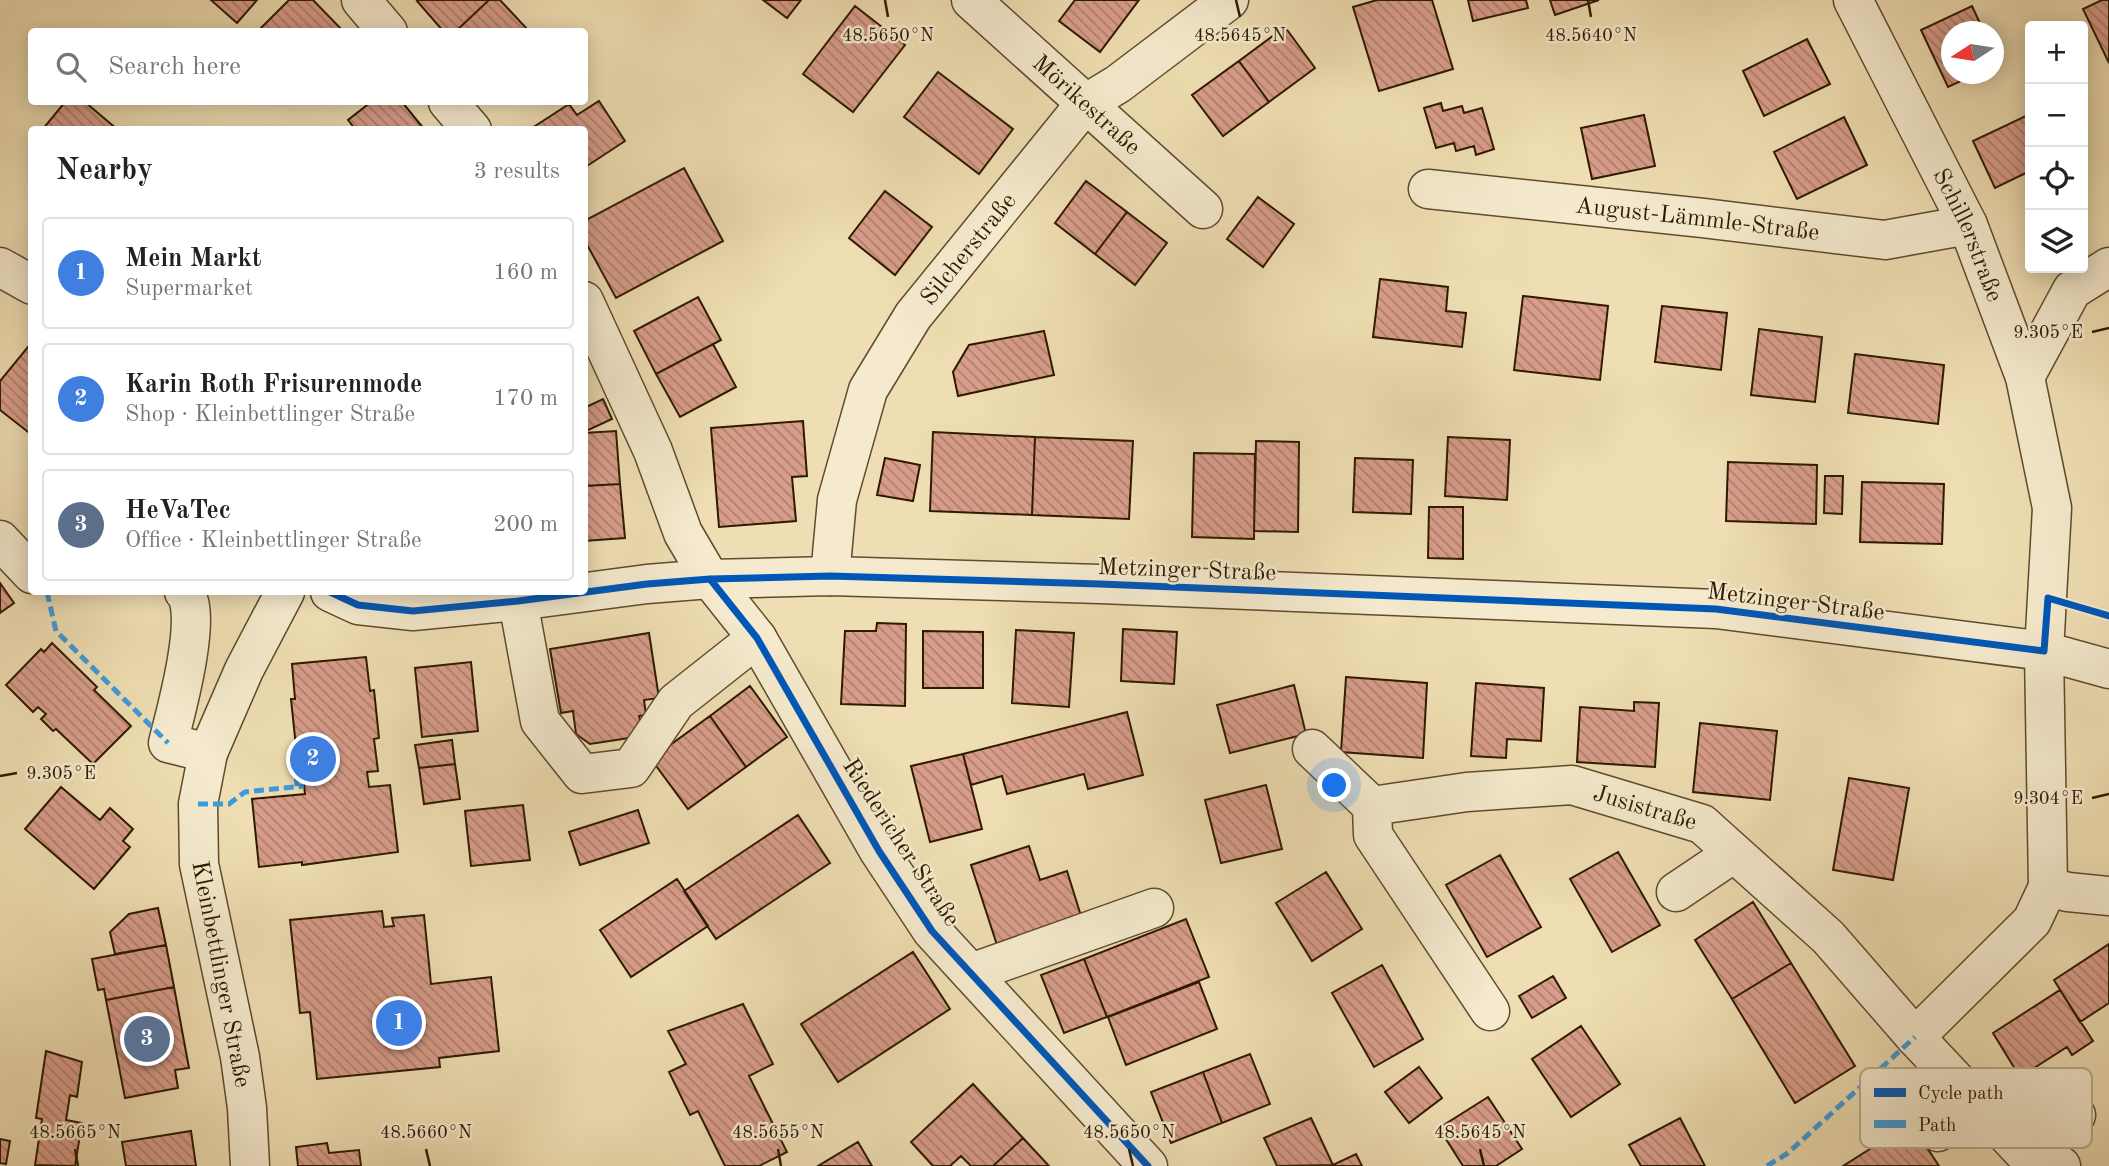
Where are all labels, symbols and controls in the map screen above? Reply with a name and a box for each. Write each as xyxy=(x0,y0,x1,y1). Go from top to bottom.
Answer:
north arrow xyxy=(1941,21,2004,84)
map controls xyxy=(2025,21,2088,273)
button: + xyxy=(2025,21,2088,84)
text: 48.5650°N xyxy=(842,27,934,45)
text: 48.5645°N xyxy=(1194,27,1286,45)
text: 48.5640°N xyxy=(1545,27,1637,45)
search box xyxy=(28,28,588,105)
icon: search xyxy=(52,48,90,86)
street label: Mörikestraße xyxy=(1027,51,1144,160)
text: Search here xyxy=(108,54,241,80)
button: − xyxy=(2025,84,2088,147)
button: locate xyxy=(2025,147,2088,210)
text: Nearby xyxy=(56,156,153,186)
text: 3 results xyxy=(474,160,560,183)
street label: Schillerstraße xyxy=(1927,165,2006,306)
street label: Silcherstraße xyxy=(917,189,1022,310)
street label: August-Lämmle-Straße xyxy=(1574,195,1821,246)
button: layers xyxy=(2025,210,2088,273)
text: Mein Markt xyxy=(125,246,262,272)
text: 1 xyxy=(74,261,88,284)
text: 160 m xyxy=(493,261,558,284)
text: Supermarket xyxy=(125,277,253,300)
text: 9.305°E xyxy=(2013,324,2083,342)
text: Karin Roth Frisurenmode xyxy=(125,372,422,398)
text: 2 xyxy=(74,387,88,410)
text: 170 m xyxy=(493,387,558,410)
text: Shop · Kleinbettlinger Straße xyxy=(125,403,415,426)
text: HeVaTec xyxy=(125,498,231,524)
text: 3 xyxy=(74,513,88,536)
text: 200 m xyxy=(493,513,558,536)
text: Office · Kleinbettlinger Straße xyxy=(125,529,422,552)
street label: Metzinger Straße xyxy=(1097,556,1277,586)
street label: Metzinger Straße xyxy=(1706,580,1886,626)
pin: 2 xyxy=(290,733,336,785)
street label: Riedericher Straße xyxy=(837,755,963,931)
text: 9.305°E xyxy=(26,765,96,783)
your location xyxy=(1317,768,1351,802)
street label: Jusistraße xyxy=(1590,782,1699,836)
text: 9.304°E xyxy=(2013,790,2083,808)
street label: Kleinbettlinger Straße xyxy=(186,859,254,1090)
pin: 1 xyxy=(376,997,422,1049)
pin: 3 xyxy=(124,1013,170,1065)
legend xyxy=(1860,1068,2092,1148)
text: Cycle path xyxy=(1918,1085,2004,1104)
text: Path xyxy=(1918,1117,1956,1136)
text: 48.5665°N xyxy=(29,1124,121,1142)
text: 48.5660°N xyxy=(380,1124,472,1142)
text: 48.5655°N xyxy=(732,1124,824,1142)
text: 48.5650°N xyxy=(1083,1124,1175,1142)
text: 48.5645°N xyxy=(1434,1124,1526,1142)

